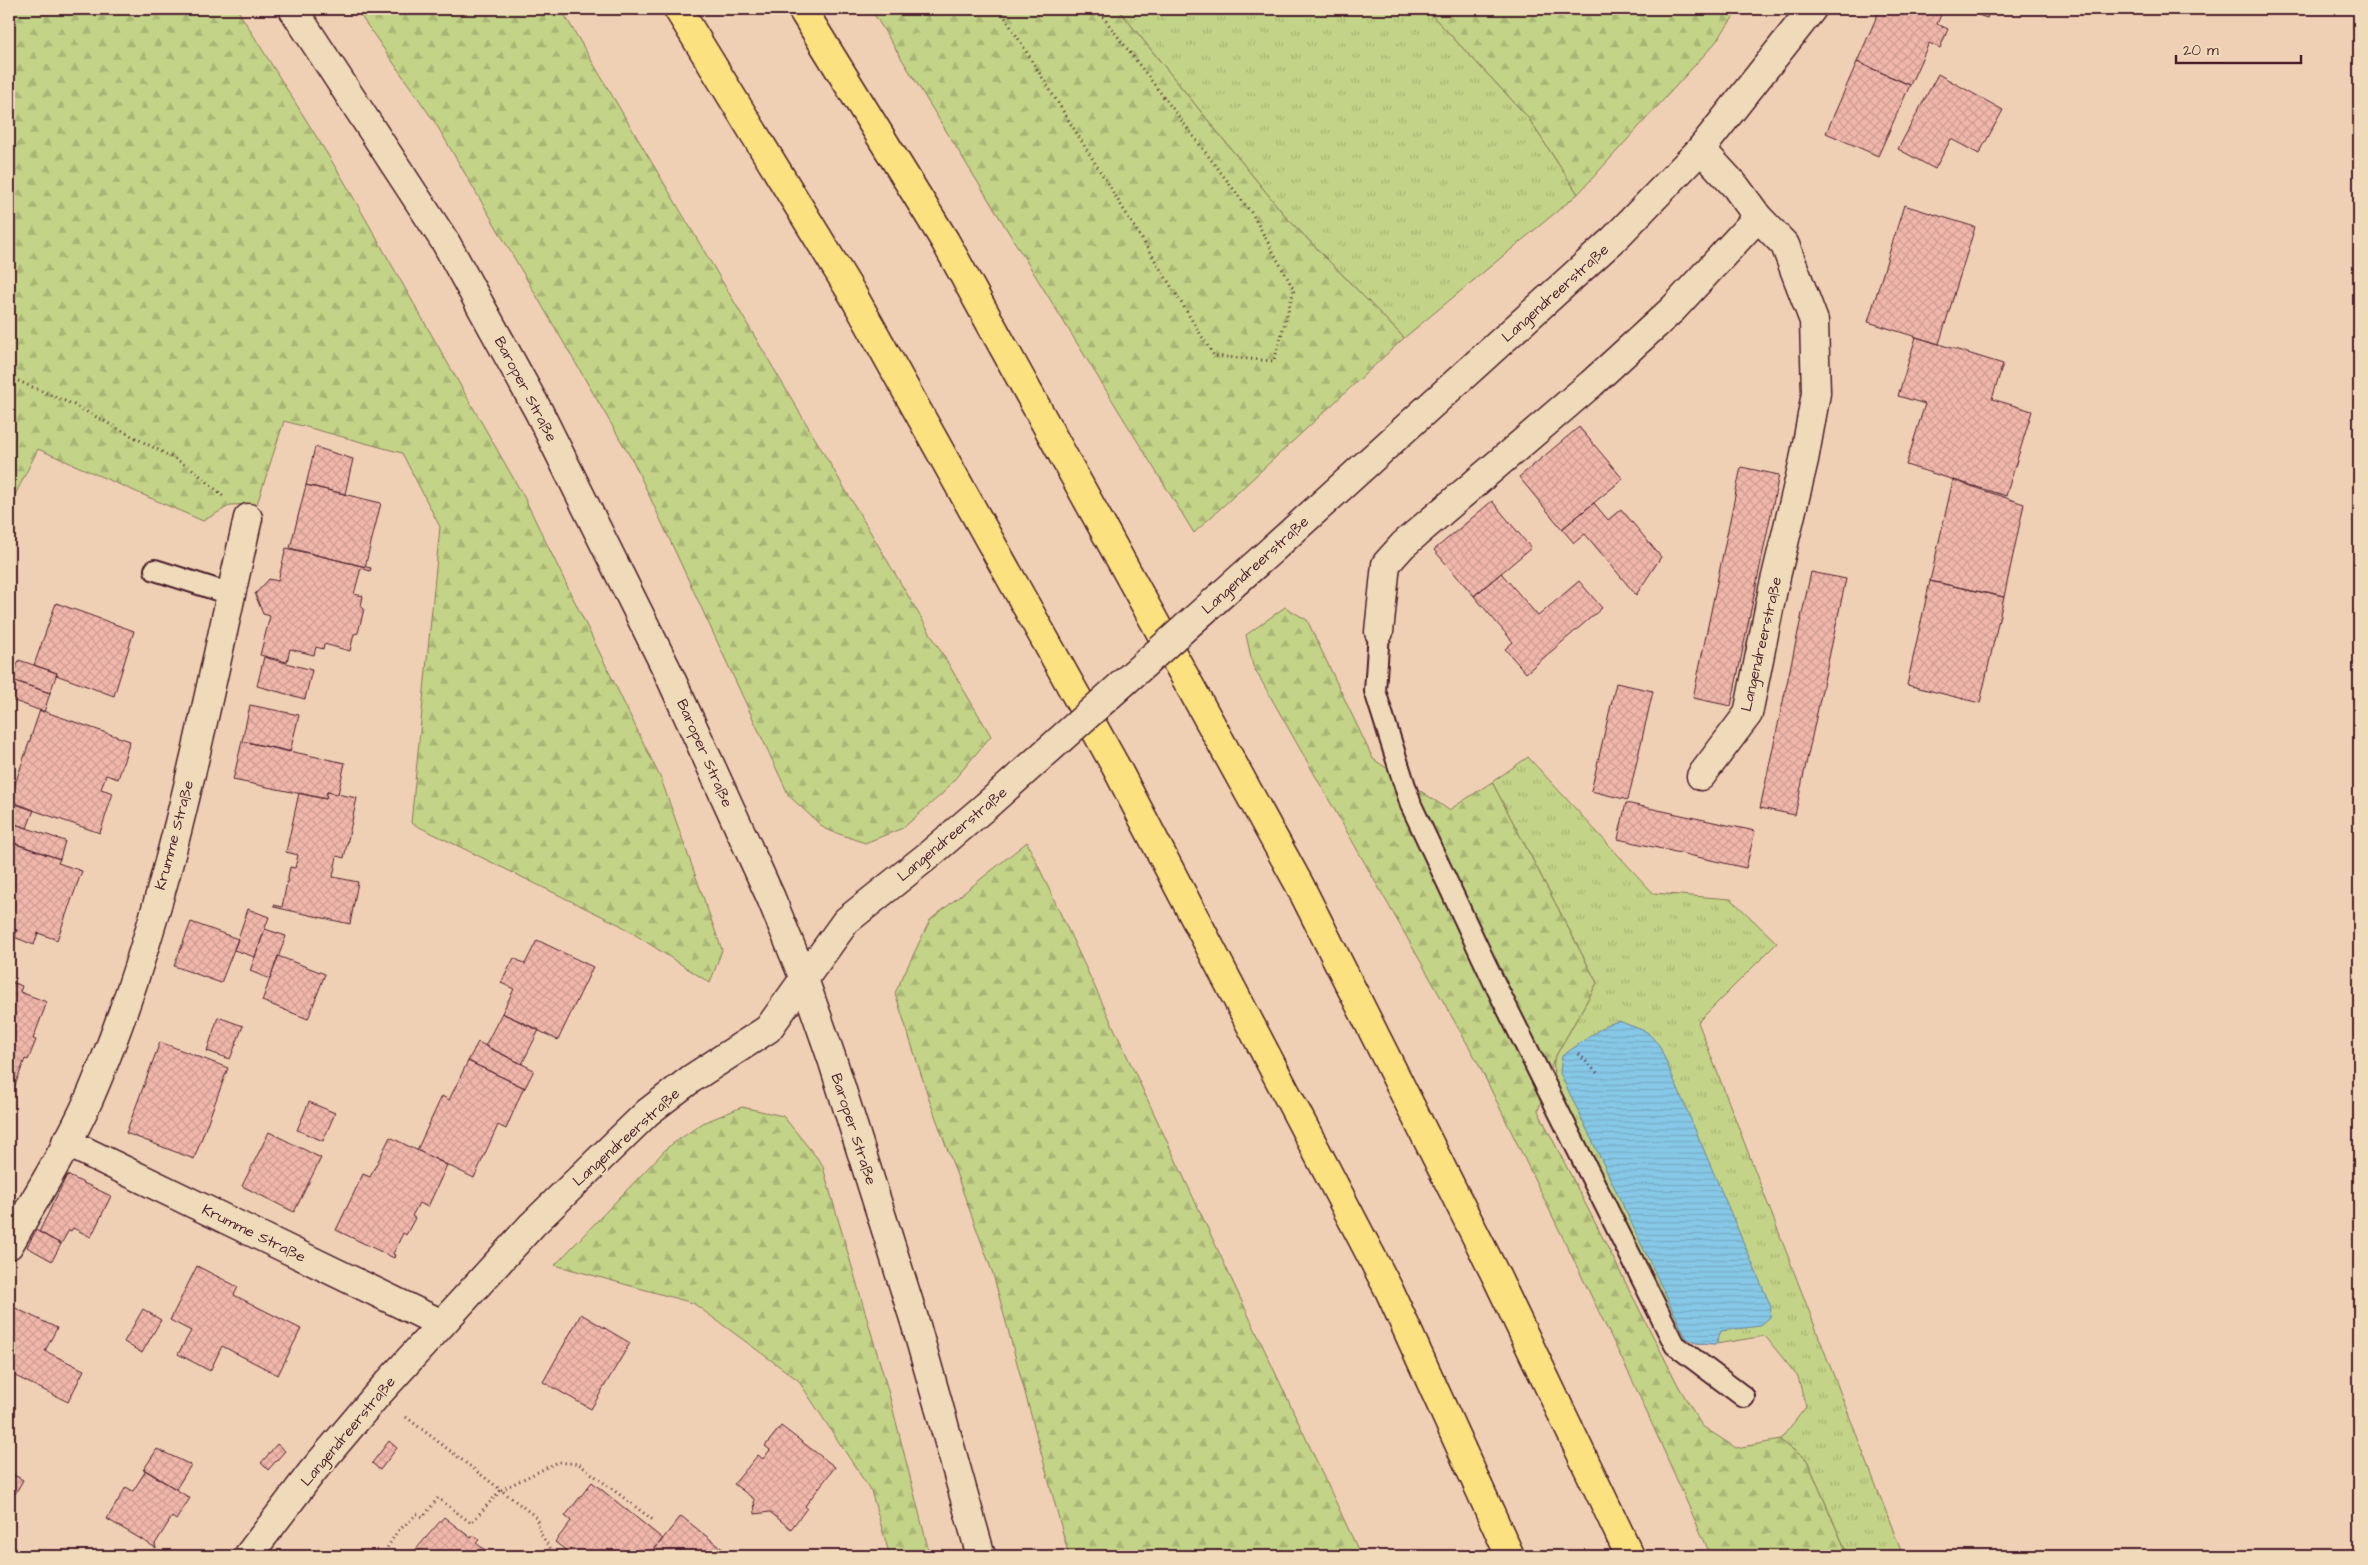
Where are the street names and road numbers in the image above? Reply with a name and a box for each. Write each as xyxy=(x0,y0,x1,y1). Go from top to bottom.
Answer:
street label: Langendreerstraße xyxy=(1497,240,1614,348)
street label: Baroper Straße xyxy=(489,333,562,445)
street label: Langendreerstraße xyxy=(1197,512,1314,620)
street label: Langendreerstraße xyxy=(1736,575,1788,714)
street label: Baroper Straße xyxy=(671,696,738,811)
street label: Krumme Straße xyxy=(150,778,199,892)
street label: Langendreerstraße xyxy=(893,782,1012,887)
street label: Baroper Straße xyxy=(826,1071,881,1188)
street label: Langendreerstraße xyxy=(568,1084,685,1192)
street label: Krumme Straße xyxy=(198,1199,309,1268)
street label: Langendreerstraße xyxy=(296,1372,401,1491)

